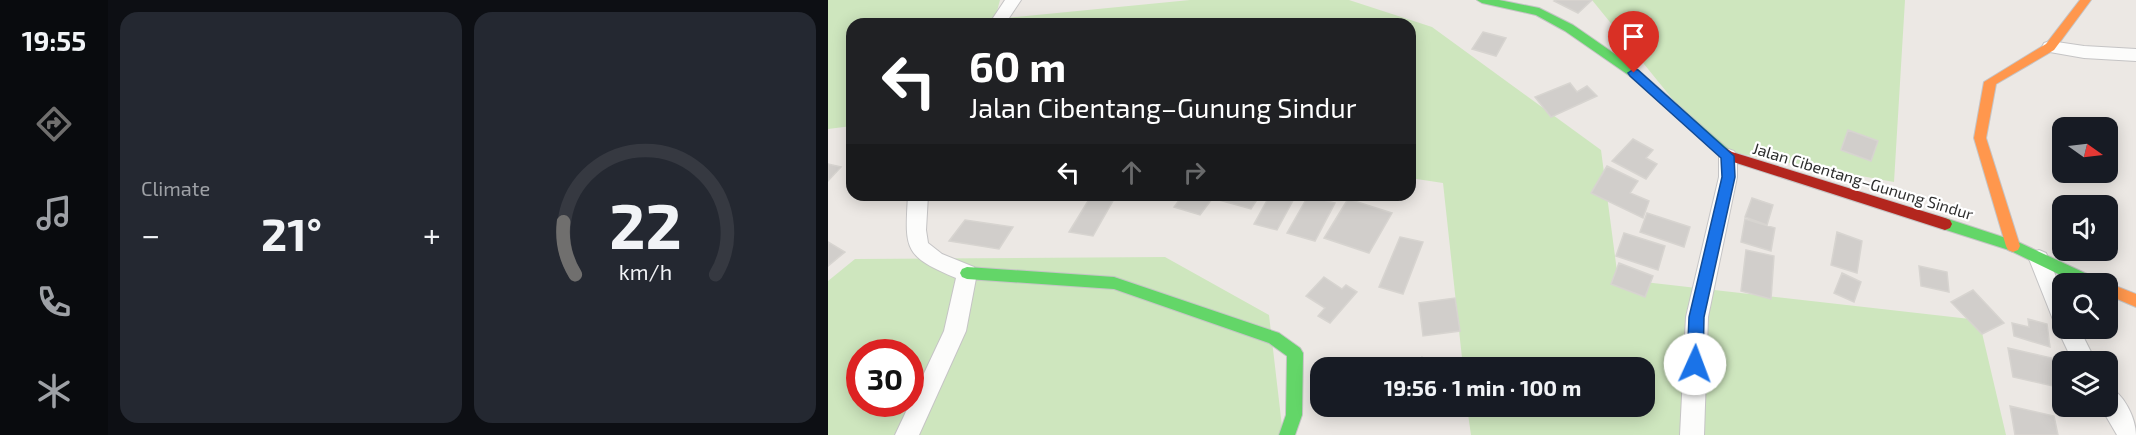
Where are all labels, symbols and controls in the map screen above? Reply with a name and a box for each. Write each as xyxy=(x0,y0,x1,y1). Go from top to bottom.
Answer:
pin xyxy=(1608,11,1659,73)
icon: arrive xyxy=(1617,20,1650,53)
text: 19:55 xyxy=(22,24,86,56)
text: 60 m xyxy=(969,40,1066,90)
icon: left xyxy=(870,42,948,120)
text: Jalan Cibentang–Gunung Sindur xyxy=(969,91,1356,123)
icon: directions xyxy=(33,103,75,145)
north arrow xyxy=(2052,117,2118,183)
map controls xyxy=(2052,117,2118,417)
street label: Jalan Cibentang–Gunung Sindur xyxy=(1751,138,1976,223)
icon: left xyxy=(1052,156,1085,189)
icon: ahead xyxy=(1115,156,1148,189)
icon: right xyxy=(1178,156,1211,189)
text: Climate xyxy=(141,176,210,200)
text: 22 xyxy=(609,187,681,262)
icon: music xyxy=(33,192,75,234)
button: sound xyxy=(2052,195,2118,261)
text: 21° xyxy=(261,206,322,260)
text: − xyxy=(141,214,160,254)
text: + xyxy=(423,214,441,254)
text: km/h xyxy=(618,259,672,284)
button: search xyxy=(2052,273,2118,339)
icon: phone xyxy=(33,281,75,323)
position arrow xyxy=(1663,332,1727,396)
speed limit sign: 30 xyxy=(846,339,924,417)
button: layers xyxy=(2052,351,2118,417)
icon: climate xyxy=(33,370,75,412)
text: 19:56 · 1 min · 100 m xyxy=(1384,374,1581,400)

